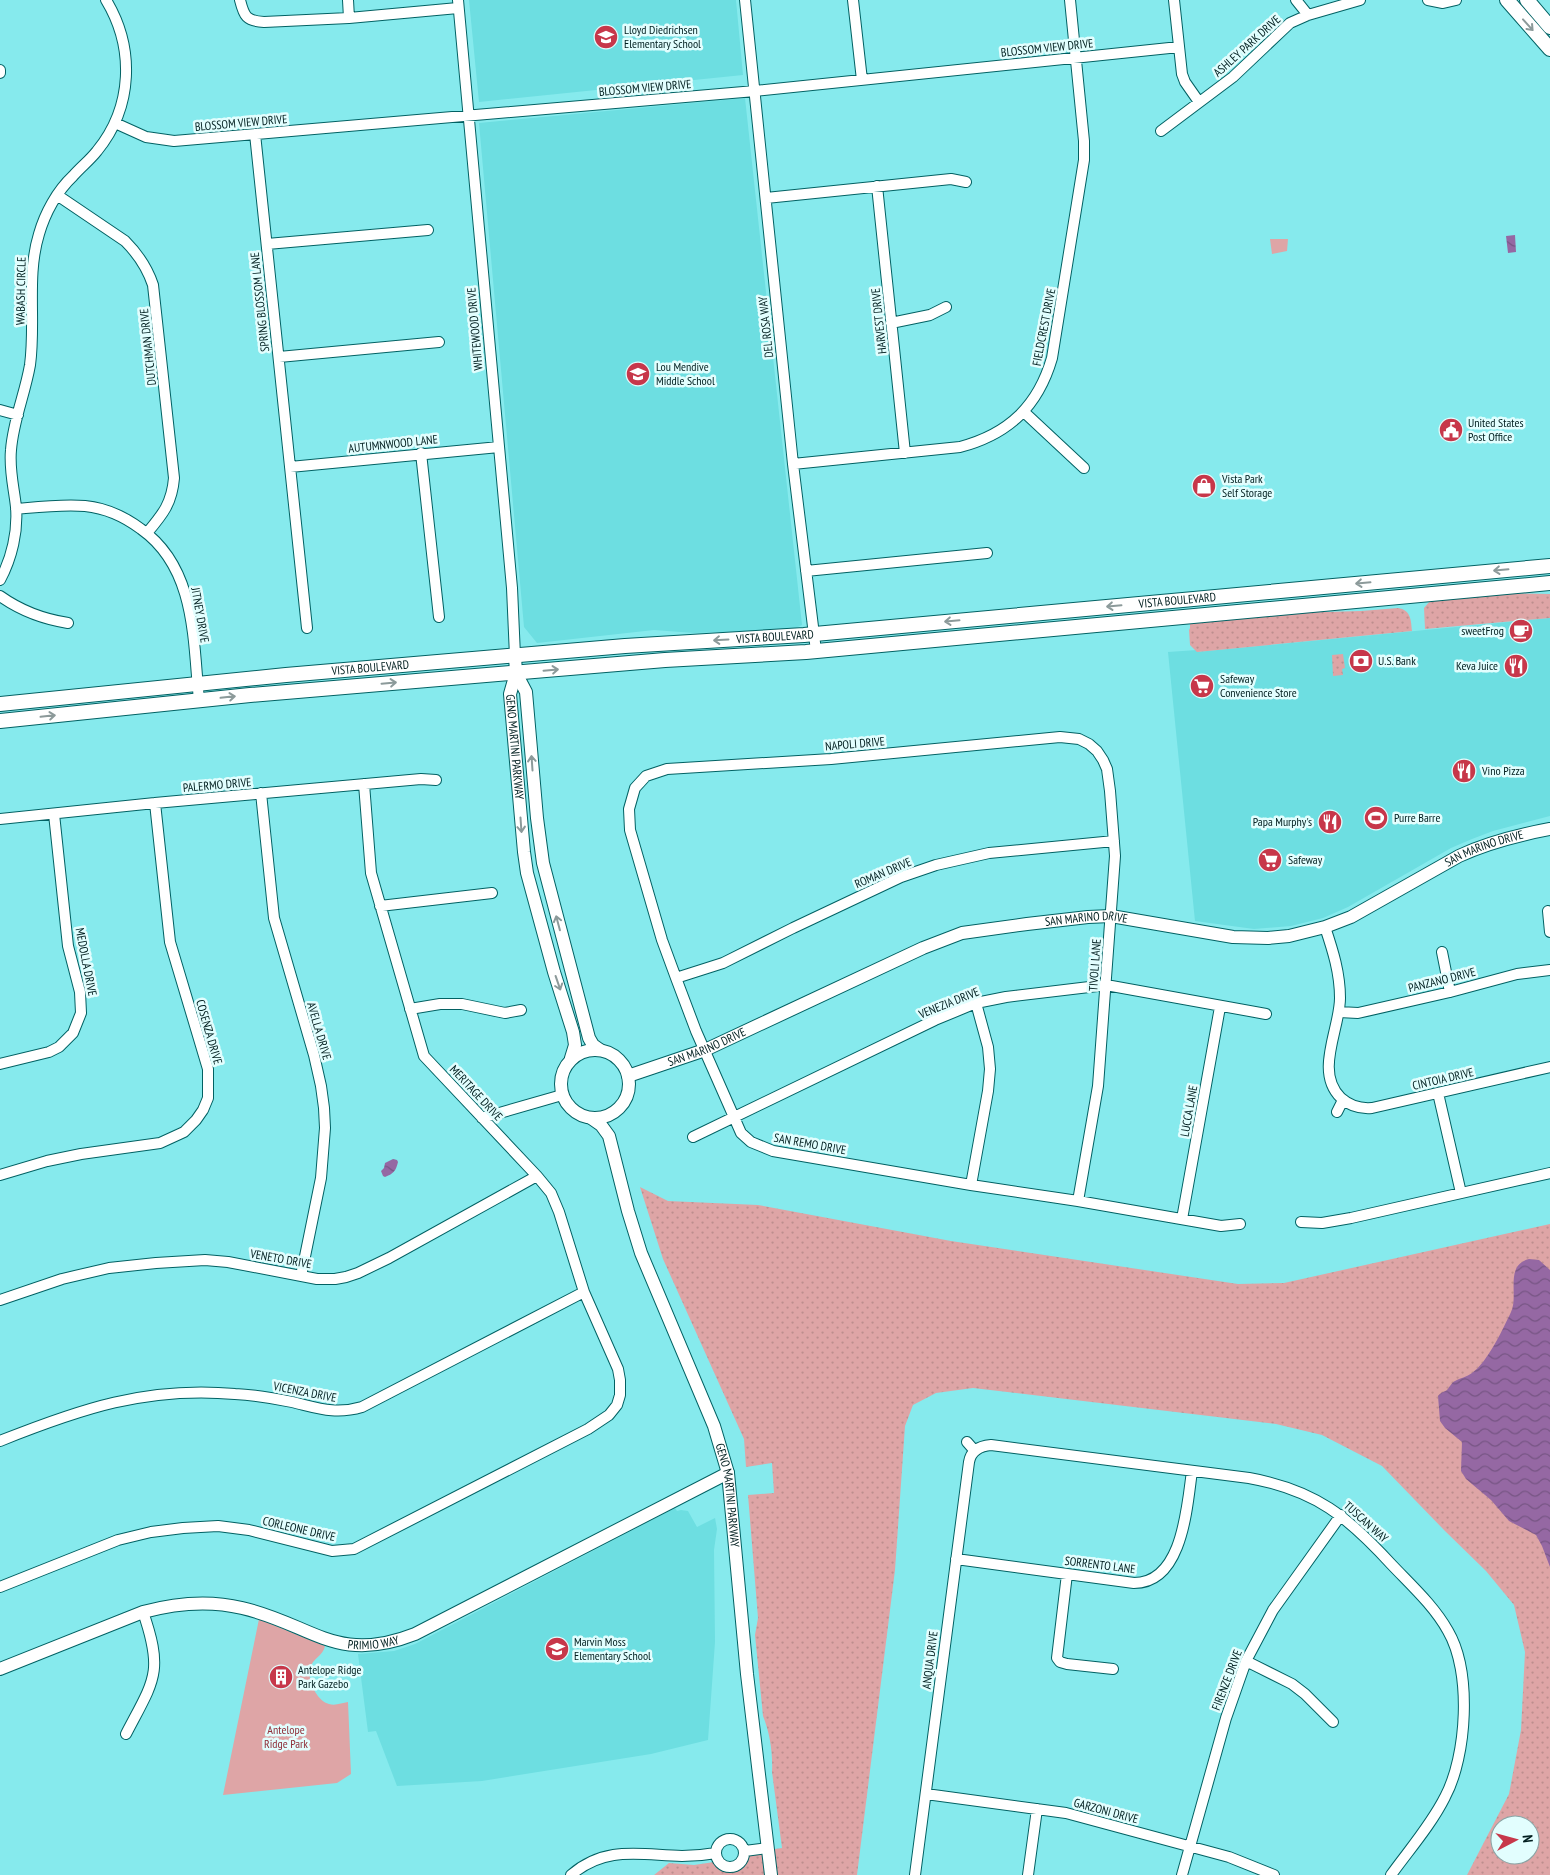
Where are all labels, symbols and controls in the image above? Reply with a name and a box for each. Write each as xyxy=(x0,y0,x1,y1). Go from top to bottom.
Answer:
street label: ASHLEY PARK DRIVE xyxy=(1210,12,1283,80)
one-way arrow xyxy=(1522,18,1534,31)
place label: Lloyd Diedrichsen Elementary School xyxy=(624,22,701,51)
school or university icon: Lloyd Diedrichsen Elementary School xyxy=(593,24,619,50)
street label: BLOSSOM VIEW DRIVE xyxy=(1000,35,1094,60)
street label: BLOSSOM VIEW DRIVE xyxy=(598,76,692,99)
street label: BLOSSOM VIEW DRIVE xyxy=(194,111,288,134)
street label: SPRING BLOSSOM LANE xyxy=(247,252,272,353)
street label: WABASH CIRCLE xyxy=(12,257,29,325)
street label: WHITEWOOD DRIVE xyxy=(463,287,486,371)
street label: HARVEST DRIVE xyxy=(868,287,889,355)
street label: FIELDCREST DRIVE xyxy=(1029,287,1058,367)
street label: DEL ROSA WAY xyxy=(755,295,776,358)
street label: DUTCHMAN DRIVE xyxy=(136,308,159,386)
place label: Lou Mendive Middle School xyxy=(656,359,715,388)
school or university icon: Lou Mendive Middle School xyxy=(625,361,651,387)
place label: United States Post Office xyxy=(1468,415,1523,444)
public building icon: United States Post Office xyxy=(1438,417,1464,443)
street label: AUTUMNWOOD LANE xyxy=(347,431,438,456)
place label: Vista Park Self Storage xyxy=(1221,471,1272,500)
shop icon: Vista Park Self Storage xyxy=(1191,473,1217,499)
one-way arrow xyxy=(1494,566,1510,575)
one-way arrow xyxy=(1355,578,1371,588)
street label: JITNEY DRIVE xyxy=(188,585,213,644)
street label: VISTA BOULEVARD xyxy=(1137,589,1217,611)
one-way arrow xyxy=(1106,601,1122,611)
one-way arrow xyxy=(945,617,961,626)
cafe icon: sweetFrog xyxy=(1508,618,1534,644)
place label: sweetFrog xyxy=(1461,623,1504,638)
street label: VISTA BOULEVARD xyxy=(735,626,814,646)
one-way arrow xyxy=(713,635,729,645)
bank icon: U.S. Bank xyxy=(1348,648,1374,674)
place label: U.S. Bank xyxy=(1378,653,1416,668)
restaurant icon: Keva Juice xyxy=(1503,653,1529,679)
street label: VISTA BOULEVARD xyxy=(330,657,409,678)
place label: Keva Juice xyxy=(1456,658,1498,673)
one-way arrow xyxy=(543,665,559,675)
place label: Safeway Convenience Store xyxy=(1220,671,1297,700)
supermarket icon: Safeway Convenience Store xyxy=(1189,673,1215,699)
one-way arrow xyxy=(381,679,397,688)
one-way arrow xyxy=(219,692,235,702)
street label: GENO MARTINI PARKWAY xyxy=(503,694,527,801)
one-way arrow xyxy=(40,711,56,721)
street label: NAPOLI DRIVE xyxy=(824,733,885,754)
one-way arrow xyxy=(528,755,537,771)
restaurant icon: Vino Pizza xyxy=(1451,758,1477,784)
place label: Vino Pizza xyxy=(1481,763,1525,778)
street label: PALERMO DRIVE xyxy=(182,774,252,795)
sports icon: Purre Barre xyxy=(1363,805,1389,831)
restaurant icon: Papa Murphy's xyxy=(1317,809,1343,835)
place label: Purre Barre xyxy=(1394,810,1440,825)
place label: Papa Murphy's xyxy=(1253,814,1312,829)
one-way arrow xyxy=(516,817,526,833)
street label: SAN MARINO DRIVE xyxy=(1442,827,1525,870)
supermarket icon: Safeway xyxy=(1257,847,1283,873)
place label: Safeway xyxy=(1288,852,1323,867)
street label: ROMAN DRIVE xyxy=(852,854,913,891)
street label: SAN MARINO DRIVE xyxy=(1044,908,1129,929)
one-way arrow xyxy=(553,915,562,931)
street label: MEDOLLA DRIVE xyxy=(73,927,100,997)
street label: TIVOLI LANE xyxy=(1085,938,1104,992)
street label: PANZANO DRIVE xyxy=(1407,964,1477,995)
one-way arrow xyxy=(554,975,563,990)
street label: VENEZIA DRIVE xyxy=(916,984,981,1022)
street label: COSENZA DRIVE xyxy=(193,998,226,1066)
street label: AVELLA DRIVE xyxy=(304,1000,335,1061)
street label: SAN MARINO DRIVE xyxy=(666,1024,748,1069)
street label: MERITAGE DRIVE xyxy=(447,1062,506,1124)
street label: CINTOIA DRIVE xyxy=(1411,1064,1475,1093)
street label: LUCCA LANE xyxy=(1177,1084,1200,1138)
street label: SAN REMO DRIVE xyxy=(773,1130,847,1157)
street label: VENETO DRIVE xyxy=(248,1246,313,1271)
street label: VICENZA DRIVE xyxy=(271,1378,338,1405)
street label: GENO MARTINI PARKWAY xyxy=(713,1441,743,1549)
street label: TUSCAN WAY xyxy=(1341,1498,1392,1546)
street label: CORLEONE DRIVE xyxy=(261,1513,337,1544)
street label: SORRENTO LANE xyxy=(1064,1553,1136,1576)
street label: ANQUA DRIVE xyxy=(919,1630,941,1690)
street label: PRIMIO WAY xyxy=(347,1632,401,1652)
place label: Marvin Moss Elementary School xyxy=(574,1634,651,1663)
school or university icon: Marvin Moss Elementary School xyxy=(544,1636,570,1662)
street label: FIRENZE DRIVE xyxy=(1208,1647,1245,1712)
place label: Antelope Ridge Park Gazebo xyxy=(298,1662,362,1691)
building icon: Antelope Ridge Park Gazebo xyxy=(268,1664,294,1690)
park label: Antelope Ridge Park xyxy=(264,1722,308,1751)
street label: GARZONI DRIVE xyxy=(1072,1795,1140,1826)
north arrow xyxy=(1490,1815,1540,1865)
text: N xyxy=(1519,1834,1537,1843)

